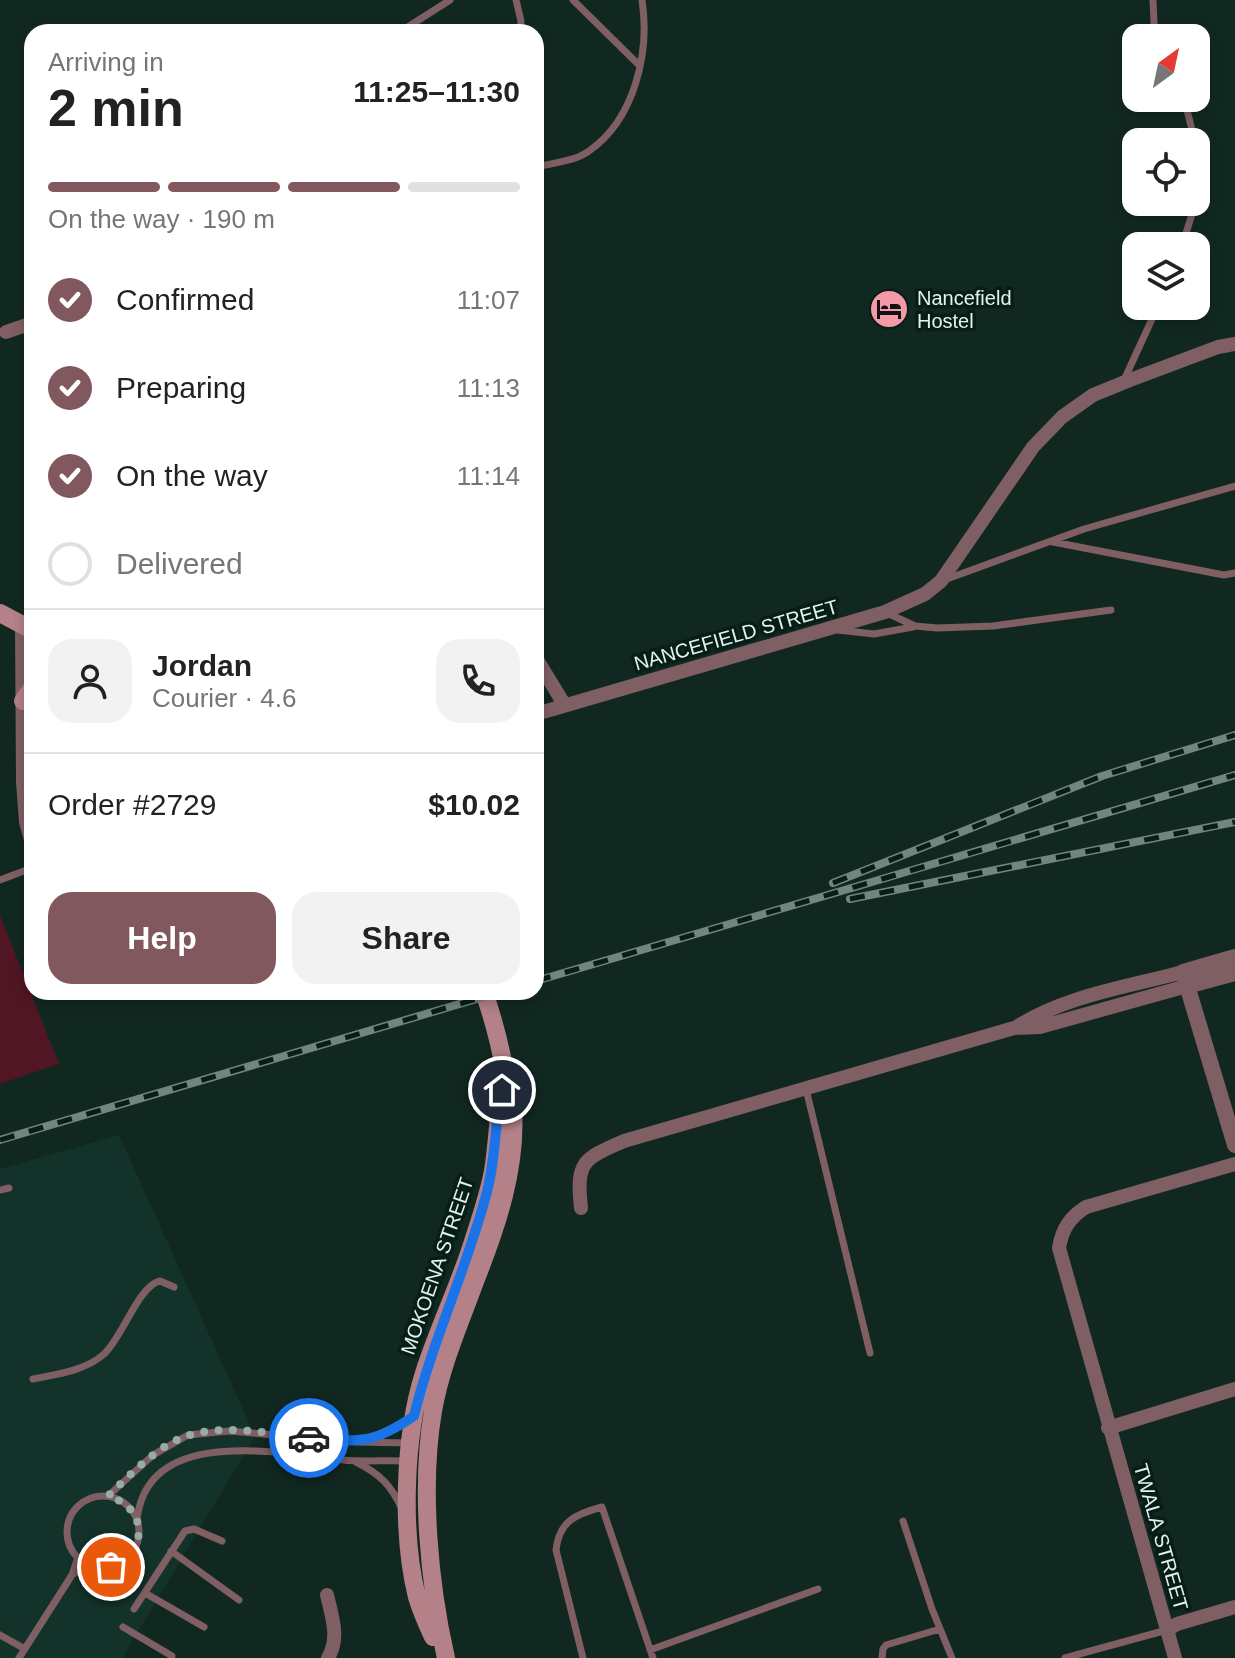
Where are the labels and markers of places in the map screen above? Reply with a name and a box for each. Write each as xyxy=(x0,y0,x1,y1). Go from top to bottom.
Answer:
place label: Nancefield Hostel xyxy=(917,287,1012,332)
hotel icon: Nancefield Hostel xyxy=(868,288,910,330)
pin xyxy=(468,1056,536,1124)
pin xyxy=(77,1533,145,1601)

